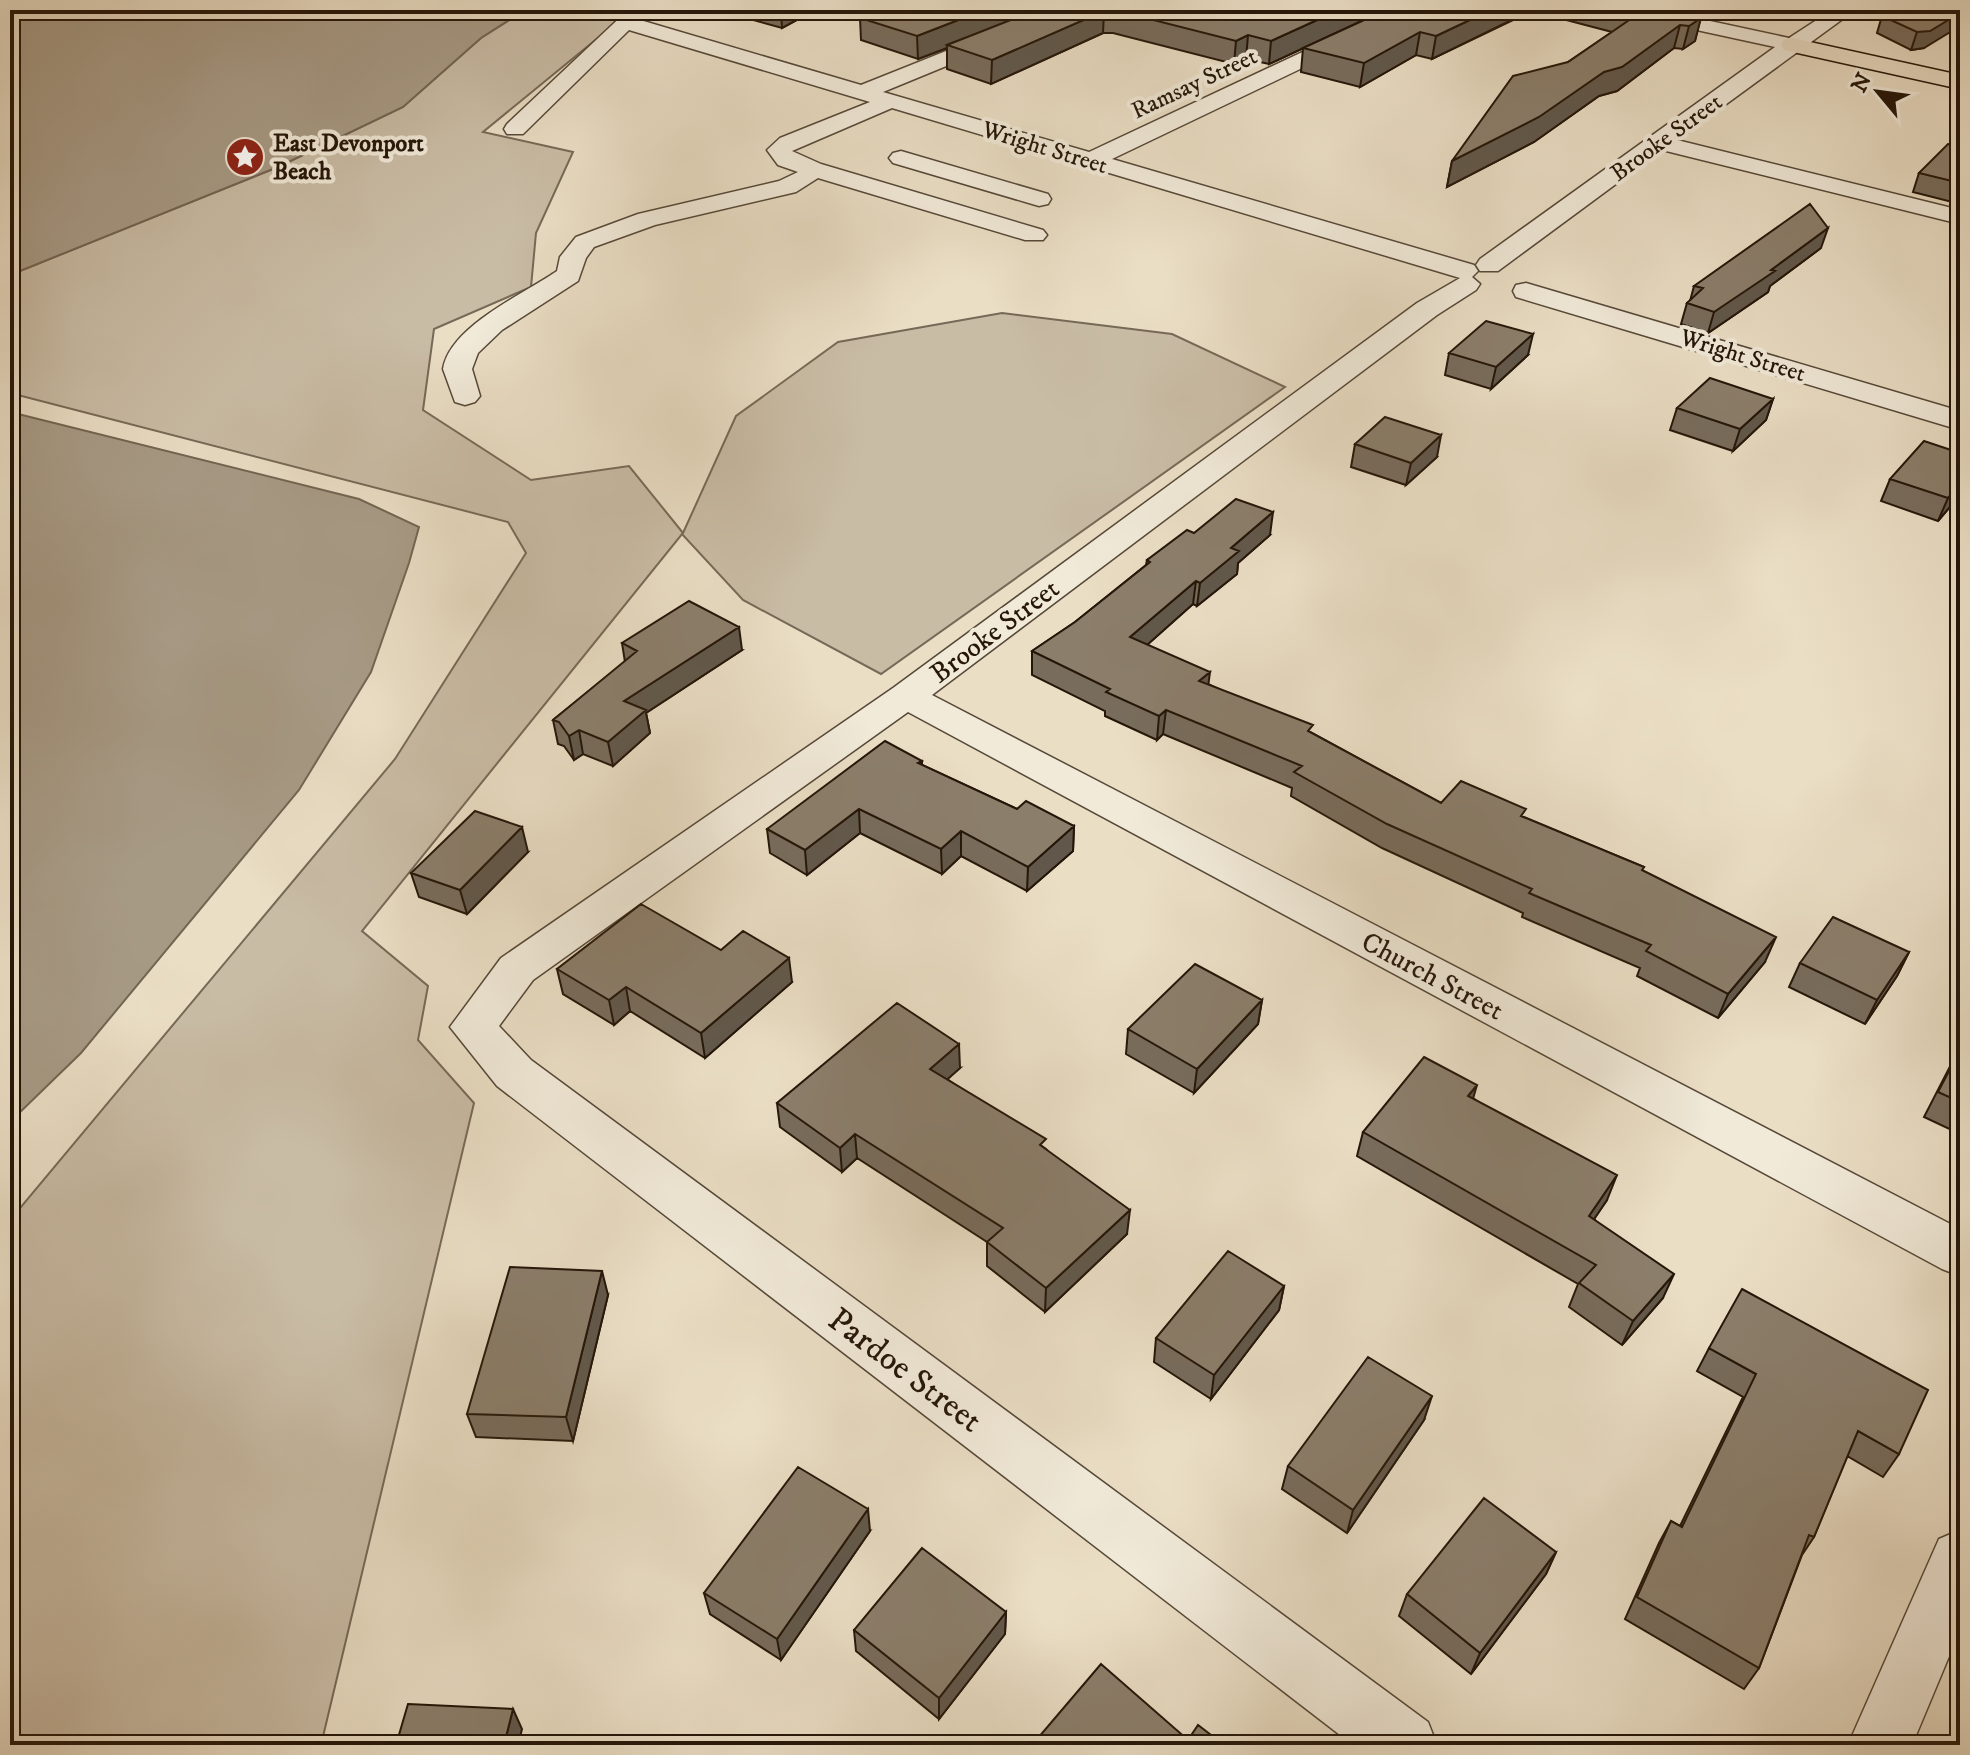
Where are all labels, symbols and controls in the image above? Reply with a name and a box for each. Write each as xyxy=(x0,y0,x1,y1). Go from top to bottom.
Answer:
street label: Ramsay Street xyxy=(1127,42,1262,126)
north arrow xyxy=(1838,52,1918,132)
text: N xyxy=(1846,69,1878,97)
street label: Brooke Street xyxy=(1605,87,1729,188)
street label: Wright Street xyxy=(977,114,1111,181)
place label: East Devonport Beach xyxy=(273,129,424,187)
place icon: East Devonport Beach xyxy=(224,136,266,178)
street label: Wright Street xyxy=(1675,322,1809,389)
street label: Brooke Street xyxy=(923,571,1066,691)
street label: Church Street xyxy=(1355,924,1509,1028)
street label: Pardoe Street xyxy=(819,1299,990,1442)

